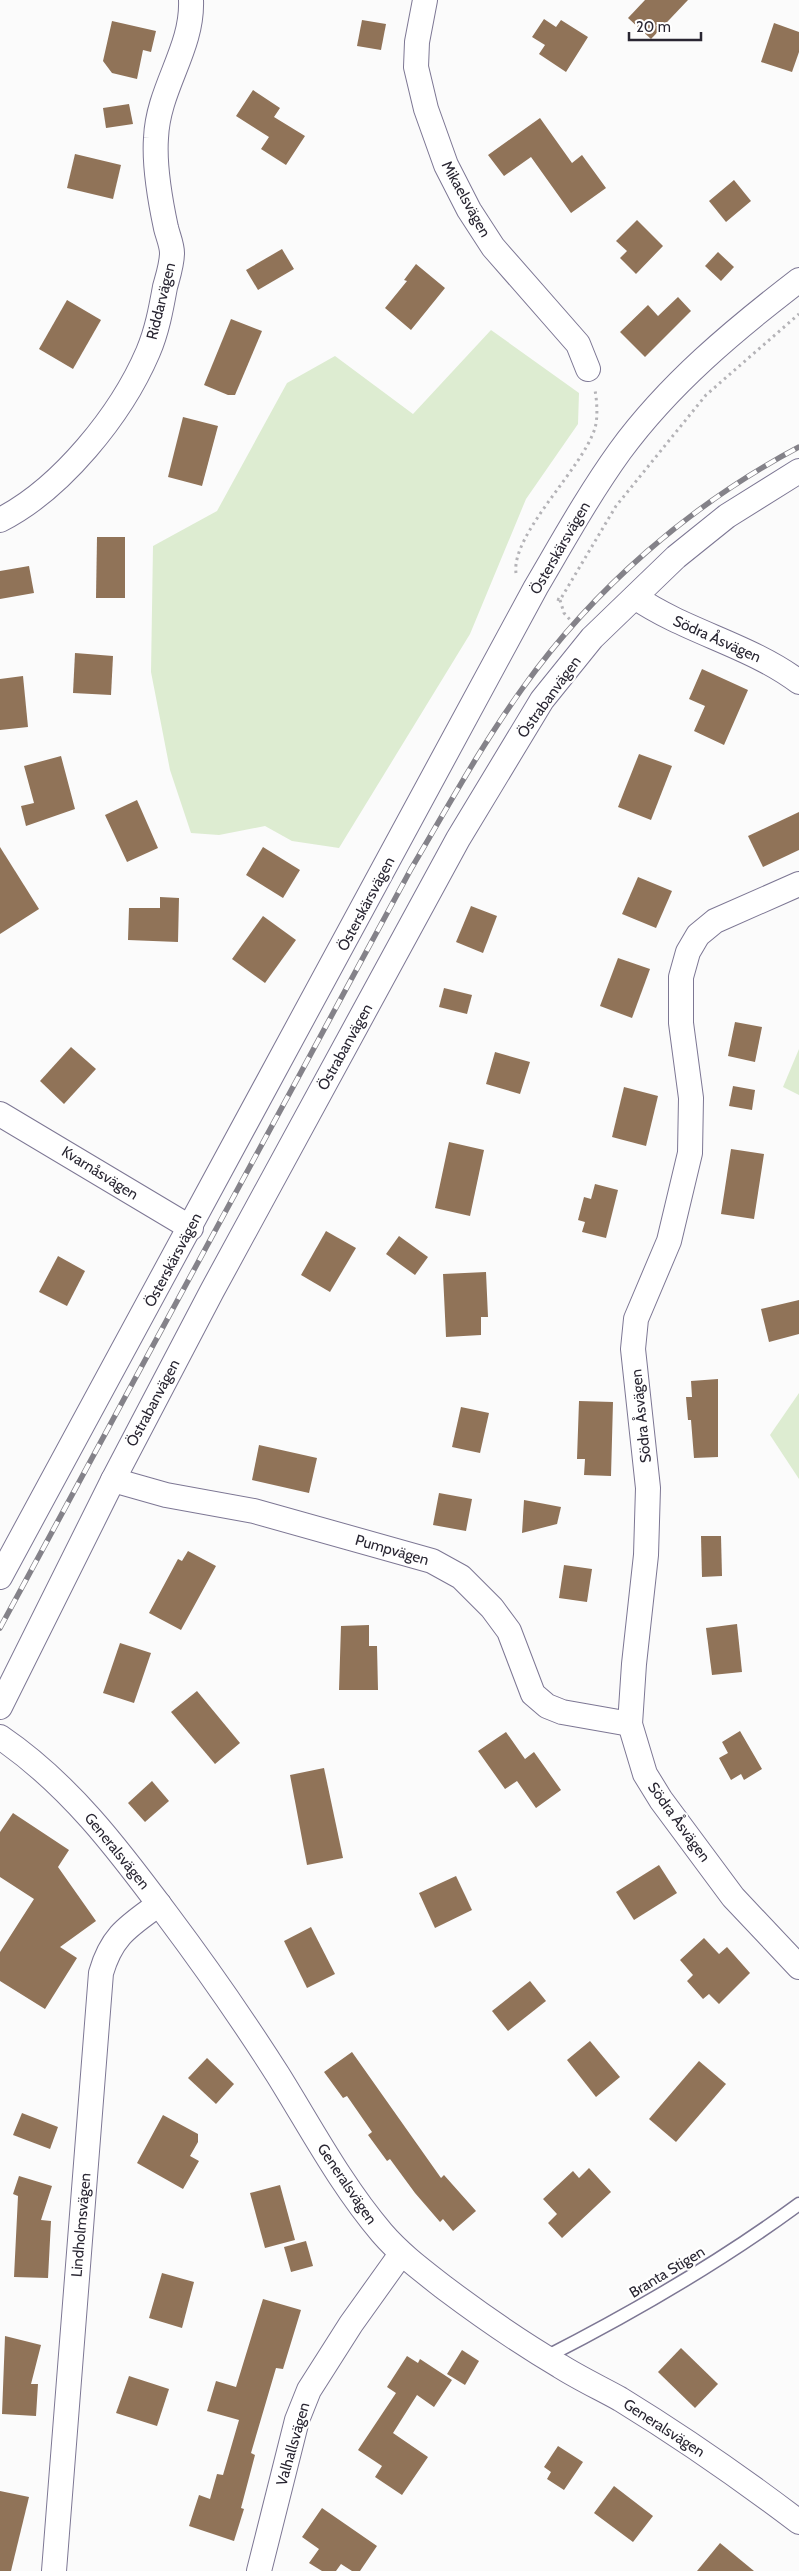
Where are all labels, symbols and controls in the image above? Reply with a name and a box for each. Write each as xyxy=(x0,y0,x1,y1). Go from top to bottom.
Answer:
scale bar xyxy=(629,10,702,42)
text: 20 m xyxy=(636,18,671,36)
street label: Mikaelsvägen xyxy=(438,158,494,240)
street label: Riddarvägen xyxy=(143,261,179,341)
street label: Österskärsvägen xyxy=(526,498,594,598)
street label: Södra Åsvägen xyxy=(670,611,764,666)
street label: Östrabanvägen xyxy=(513,653,585,741)
street label: Österskärsvägen xyxy=(334,854,398,954)
street label: Östrabanvägen xyxy=(314,1001,376,1093)
street label: Kvarnåsvägen xyxy=(58,1142,142,1204)
street label: Österskärsvägen xyxy=(141,1210,205,1310)
street label: Östrabanvägen xyxy=(122,1356,184,1450)
street label: Södra Åsvägen xyxy=(626,1368,655,1464)
street label: Pumpvägen xyxy=(353,1531,431,1569)
street label: Södra Åsvägen xyxy=(644,1778,715,1865)
street label: Generalsvägen xyxy=(81,1809,153,1893)
street label: Generalsvägen xyxy=(313,2140,381,2228)
street label: Lindholmsvägen xyxy=(67,2172,95,2278)
street label: Branta Stigen xyxy=(626,2242,708,2302)
street label: Generalsvägen xyxy=(620,2395,708,2461)
street label: Valhallsvägen xyxy=(273,2400,313,2488)

